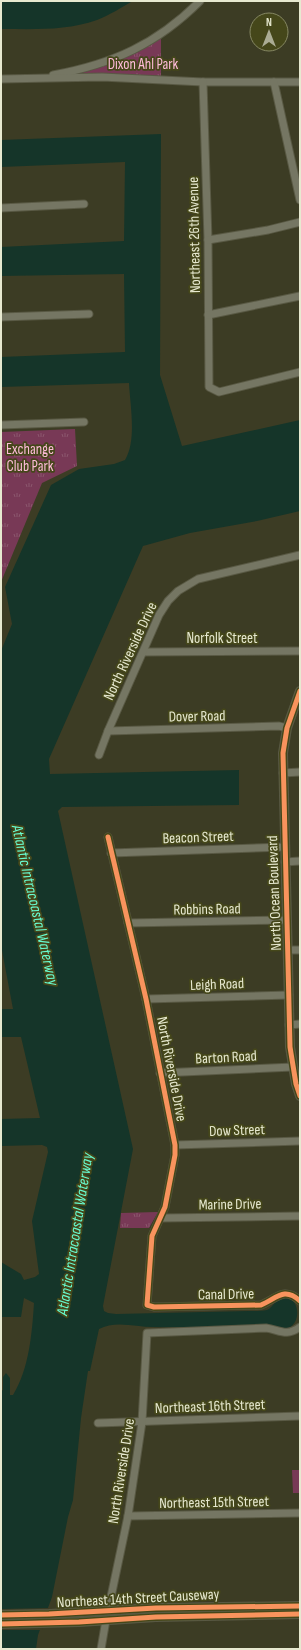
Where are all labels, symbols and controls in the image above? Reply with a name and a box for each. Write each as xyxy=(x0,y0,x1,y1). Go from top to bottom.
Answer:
north arrow xyxy=(249,12,289,52)
text: N xyxy=(266,16,272,29)
park label: Dixon Ahl Park xyxy=(108,55,179,74)
street label: Northeast 26th Avenue xyxy=(184,177,205,293)
park label: Exchange Club Park xyxy=(6,440,54,476)
street label: North Riverside Drive xyxy=(99,599,162,703)
street label: Norfolk Street xyxy=(186,629,258,648)
street label: Dover Road xyxy=(168,707,226,726)
water label: Atlantic Intracoastal Waterway xyxy=(7,822,62,988)
street label: Beacon Street xyxy=(162,827,234,848)
street label: North Ocean Boulevard xyxy=(263,835,286,951)
street label: Robbins Road xyxy=(173,899,241,920)
street label: Leigh Road xyxy=(190,974,244,995)
street label: North Riverside Drive xyxy=(152,1015,191,1123)
street label: Barton Road xyxy=(195,1046,257,1069)
street label: Dow Street xyxy=(209,1120,266,1141)
water label: Atlantic Intracoastal Waterway xyxy=(53,1151,98,1318)
street label: Marine Drive xyxy=(198,1194,262,1215)
street label: Canal Drive xyxy=(198,1285,254,1304)
street label: Northeast 16th Street xyxy=(155,1395,266,1418)
street label: North Riverside Drive xyxy=(104,1417,139,1525)
street label: Northeast 15th Street xyxy=(159,1492,269,1513)
street label: Northeast 14th Street Causeway xyxy=(56,1585,220,1612)

